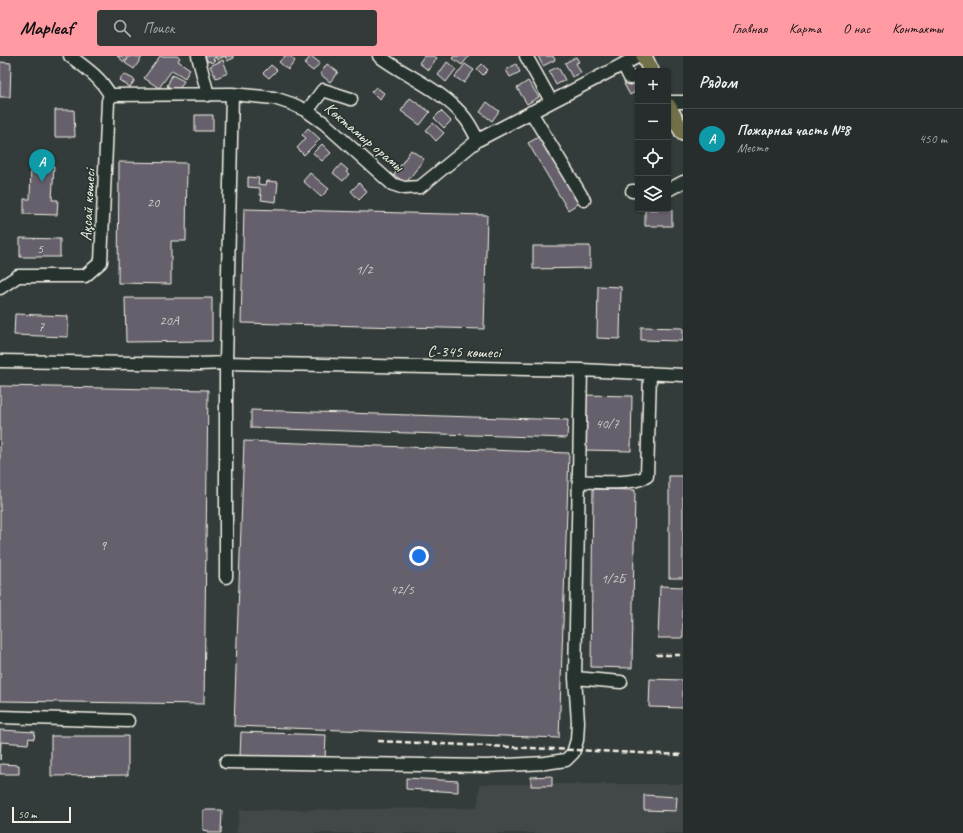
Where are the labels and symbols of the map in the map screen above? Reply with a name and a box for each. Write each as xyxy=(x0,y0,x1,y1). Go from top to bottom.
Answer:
street label: Көктамыр орамы xyxy=(320,98,409,177)
pin: A xyxy=(29,149,55,182)
street label: Ақсай көшесі xyxy=(76,166,100,242)
house number: 20 xyxy=(147,194,161,211)
house number: 5 xyxy=(37,240,44,257)
house number: 1/2 xyxy=(355,261,374,278)
house number: 20А xyxy=(159,312,180,329)
house number: 7 xyxy=(38,318,45,335)
street label: С-345 көшесі xyxy=(427,341,503,363)
house number: 40/7 xyxy=(595,415,619,432)
house number: 9 xyxy=(100,537,108,554)
your location xyxy=(409,546,429,566)
house number: 1/2Б xyxy=(601,570,628,587)
house number: 42/5 xyxy=(390,581,414,598)
scale bar xyxy=(12,805,71,824)

